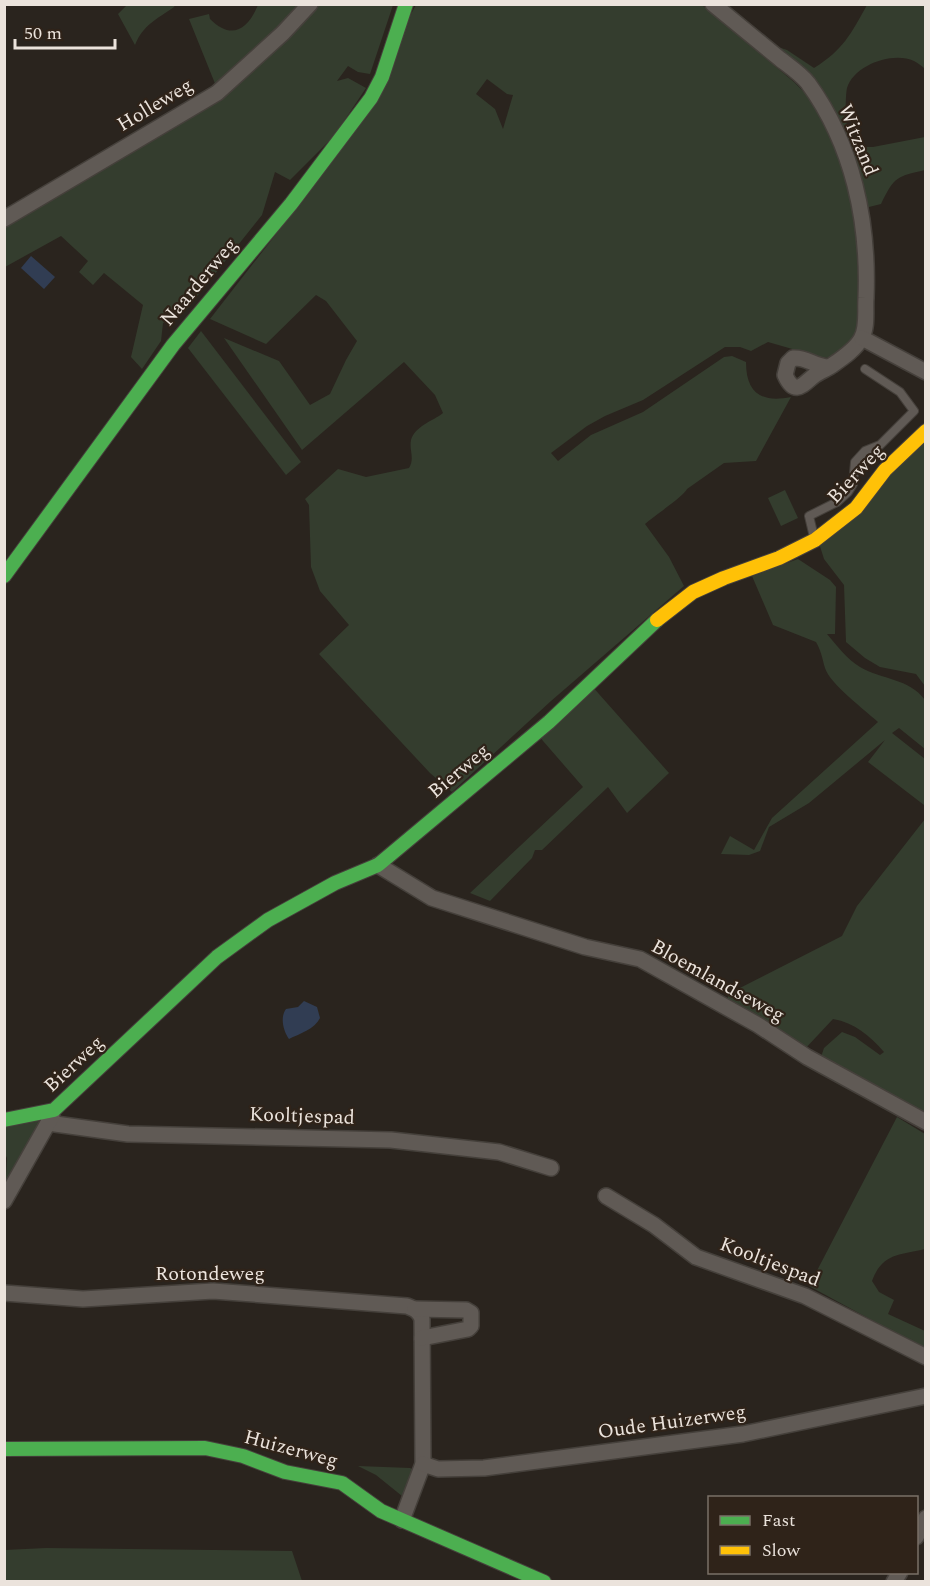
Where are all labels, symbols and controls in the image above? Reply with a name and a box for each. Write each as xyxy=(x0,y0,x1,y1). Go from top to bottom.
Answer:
scale bar xyxy=(15,12,116,50)
text: 50 m xyxy=(24,20,62,47)
street label: Holleweg xyxy=(111,70,199,140)
street label: Witzand xyxy=(830,100,886,180)
street label: Naarderweg xyxy=(153,231,245,333)
street label: Bierweg xyxy=(820,437,892,511)
street label: Bierweg xyxy=(422,736,496,806)
street label: Bloemlandseweg xyxy=(646,932,790,1030)
street label: Bierweg xyxy=(37,1028,111,1100)
street label: Kooltjespad xyxy=(249,1099,355,1133)
street label: Kooltjespad xyxy=(715,1229,825,1295)
street label: Rotondeweg xyxy=(155,1259,265,1289)
street label: Oude Huizerweg xyxy=(596,1397,748,1447)
street label: Huizerweg xyxy=(241,1422,341,1476)
legend xyxy=(708,1496,918,1574)
text: Fast xyxy=(762,1507,795,1534)
text: Slow xyxy=(762,1537,801,1564)

